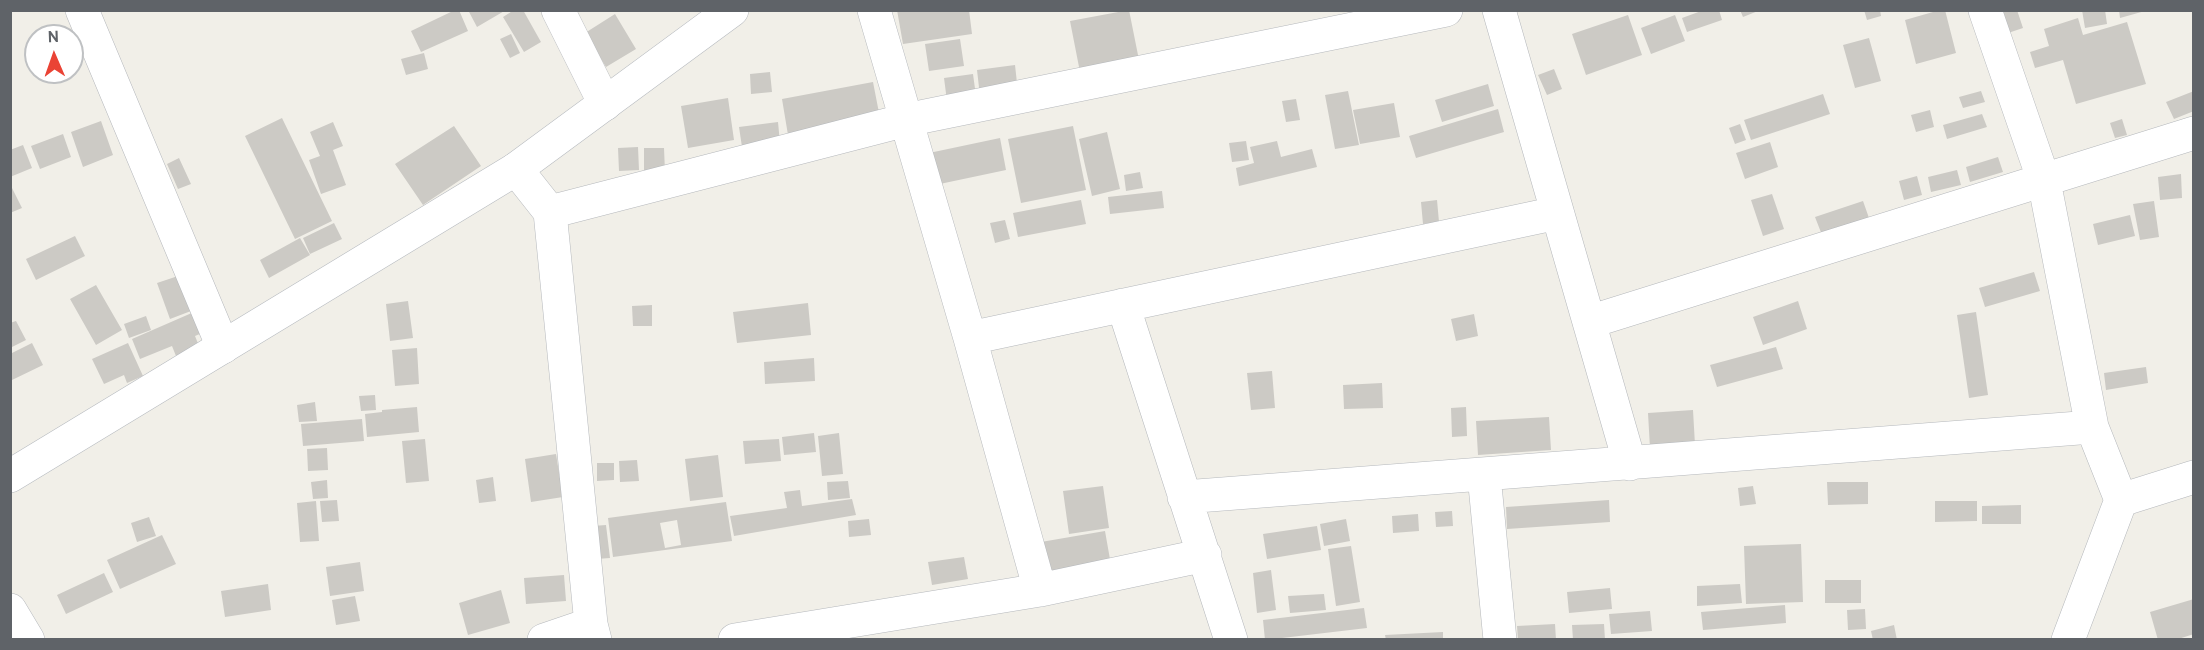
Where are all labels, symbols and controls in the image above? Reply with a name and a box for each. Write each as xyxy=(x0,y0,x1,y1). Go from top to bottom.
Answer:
north arrow xyxy=(24,24,84,84)
text: N xyxy=(47,28,60,48)

